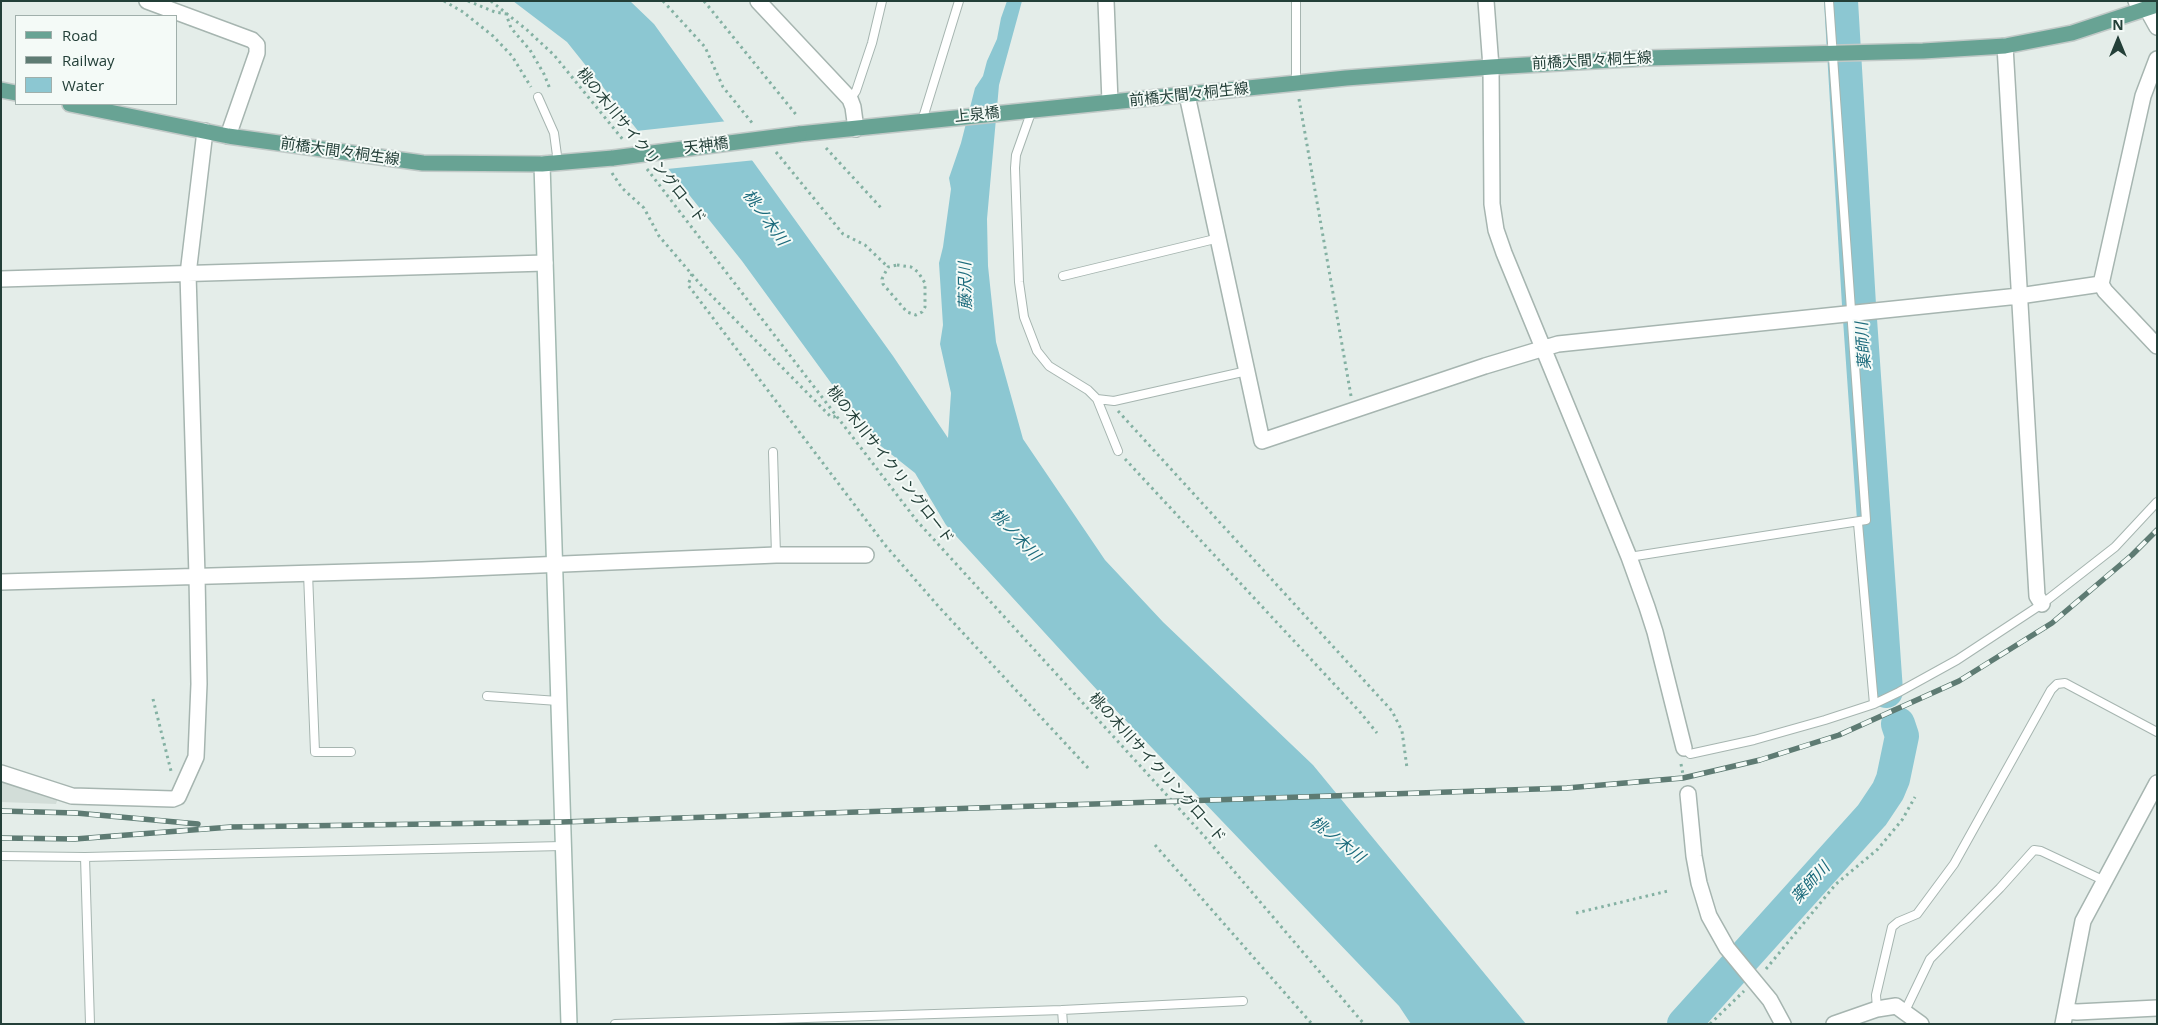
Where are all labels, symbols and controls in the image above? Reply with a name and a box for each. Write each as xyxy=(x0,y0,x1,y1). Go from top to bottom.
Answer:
legend xyxy=(15,15,178,105)
north arrow xyxy=(2093,15,2143,65)
text: N xyxy=(2112,15,2124,34)
text: Road xyxy=(62,25,98,45)
street label: 前橋大間々桐生線 xyxy=(1532,49,1652,73)
text: Railway xyxy=(62,50,115,70)
street label: 桃の木川サイクリングロード xyxy=(573,65,709,227)
text: Water xyxy=(62,75,104,95)
street label: 前橋大間々桐生線 xyxy=(1128,80,1250,110)
street label: 上泉橋 xyxy=(954,104,1000,126)
street label: 天神橋 xyxy=(683,134,729,158)
street label: 前橋大間々桐生線 xyxy=(279,135,401,169)
water label: 桃ノ木川 xyxy=(738,186,792,250)
water label: 藤沢川 xyxy=(956,262,976,310)
water label: 薬師川 xyxy=(1853,321,1875,371)
street label: 桃の木川サイクリングロード xyxy=(823,383,957,547)
water label: 桃ノ木川 xyxy=(986,505,1044,565)
street label: 桃の木川サイクリングロード xyxy=(1085,690,1229,846)
water label: 桃ノ木川 xyxy=(1306,813,1368,867)
water label: 薬師川 xyxy=(1788,859,1834,907)

